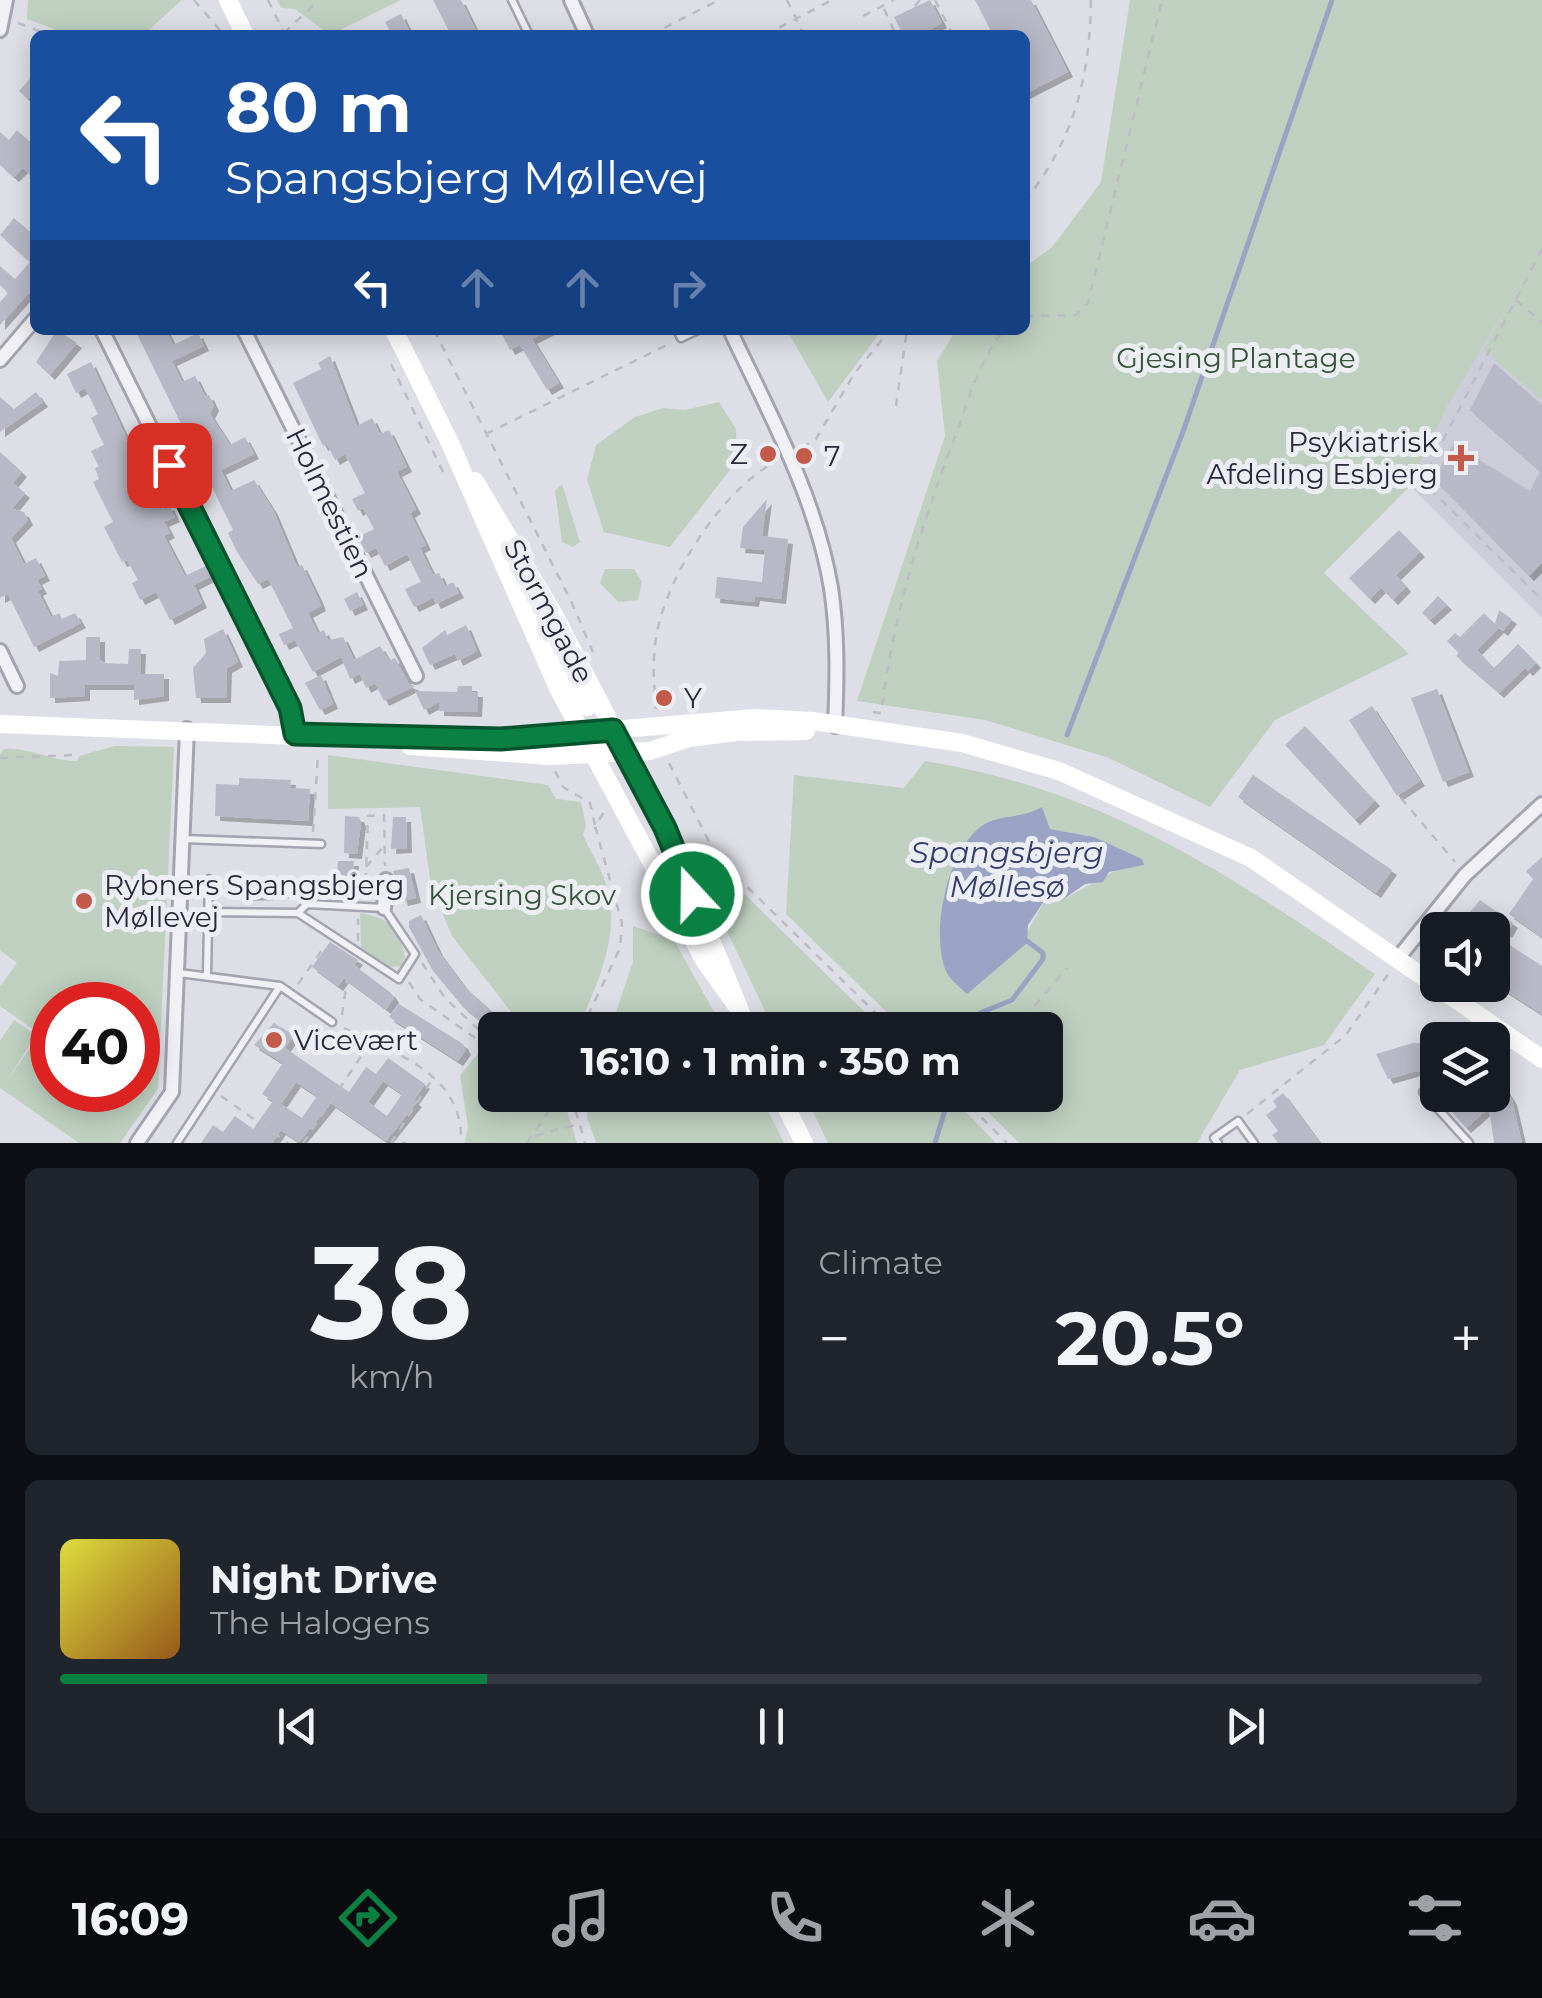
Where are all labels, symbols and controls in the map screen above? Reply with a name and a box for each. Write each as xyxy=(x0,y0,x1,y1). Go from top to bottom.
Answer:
text: 80 m xyxy=(225,64,412,150)
icon: left xyxy=(60,70,190,200)
text: Spangsbjerg Møllevej xyxy=(225,150,708,205)
icon: left xyxy=(345,260,400,315)
icon: ahead xyxy=(450,260,505,315)
icon: ahead xyxy=(555,260,610,315)
icon: right xyxy=(660,260,715,315)
park label: Gjesing Plantage xyxy=(1116,341,1356,375)
street label: Holmestien xyxy=(279,422,381,584)
pin xyxy=(127,423,212,508)
place label: Psykiatrisk Afdeling Esbjerg xyxy=(1207,425,1438,491)
place label: Z xyxy=(730,437,748,471)
icon: arrive xyxy=(142,438,197,493)
place label: 7 xyxy=(824,439,841,473)
marker: Z xyxy=(757,443,779,465)
marker: 7 xyxy=(793,445,815,467)
marker: Psykiatrisk Afdeling Esbjerg xyxy=(1448,445,1474,471)
street label: Stormgade xyxy=(497,533,601,689)
place label: Y xyxy=(684,681,702,715)
marker: Y xyxy=(653,687,675,709)
water label: Spangsbjerg Møllesø xyxy=(910,834,1104,905)
position arrow xyxy=(640,842,744,946)
place label: Rybners Spangsbjerg Møllevej xyxy=(104,868,404,934)
park label: Kjersing Skov xyxy=(428,878,617,912)
marker: Rybners Spangsbjerg Møllevej xyxy=(73,890,95,912)
map controls xyxy=(1420,912,1510,1112)
button: sound xyxy=(1420,912,1510,1002)
speed limit sign: 40 xyxy=(30,982,160,1112)
button: layers xyxy=(1420,1022,1510,1112)
place label: Vicevært xyxy=(294,1023,418,1057)
marker: Vicevært xyxy=(263,1029,285,1051)
text: 16:10 · 1 min · 350 m xyxy=(580,1038,961,1085)
text: 38 xyxy=(310,1212,473,1371)
text: Climate xyxy=(819,1243,943,1282)
text: 20.5° xyxy=(1056,1292,1245,1384)
text: − xyxy=(819,1305,850,1372)
text: + xyxy=(1450,1305,1482,1372)
text: km/h xyxy=(349,1357,434,1396)
text: Night Drive xyxy=(210,1556,437,1603)
text: The Halogens xyxy=(210,1603,430,1642)
icon: previous xyxy=(270,1699,325,1754)
icon: pause xyxy=(744,1699,799,1754)
icon: next xyxy=(1218,1699,1273,1754)
icon: directions xyxy=(333,1883,403,1953)
icon: music xyxy=(546,1883,616,1953)
icon: phone xyxy=(760,1883,830,1953)
icon: climate xyxy=(973,1883,1043,1953)
icon: car xyxy=(1187,1883,1257,1953)
icon: filters xyxy=(1400,1883,1470,1953)
text: 16:09 xyxy=(72,1891,189,1946)

